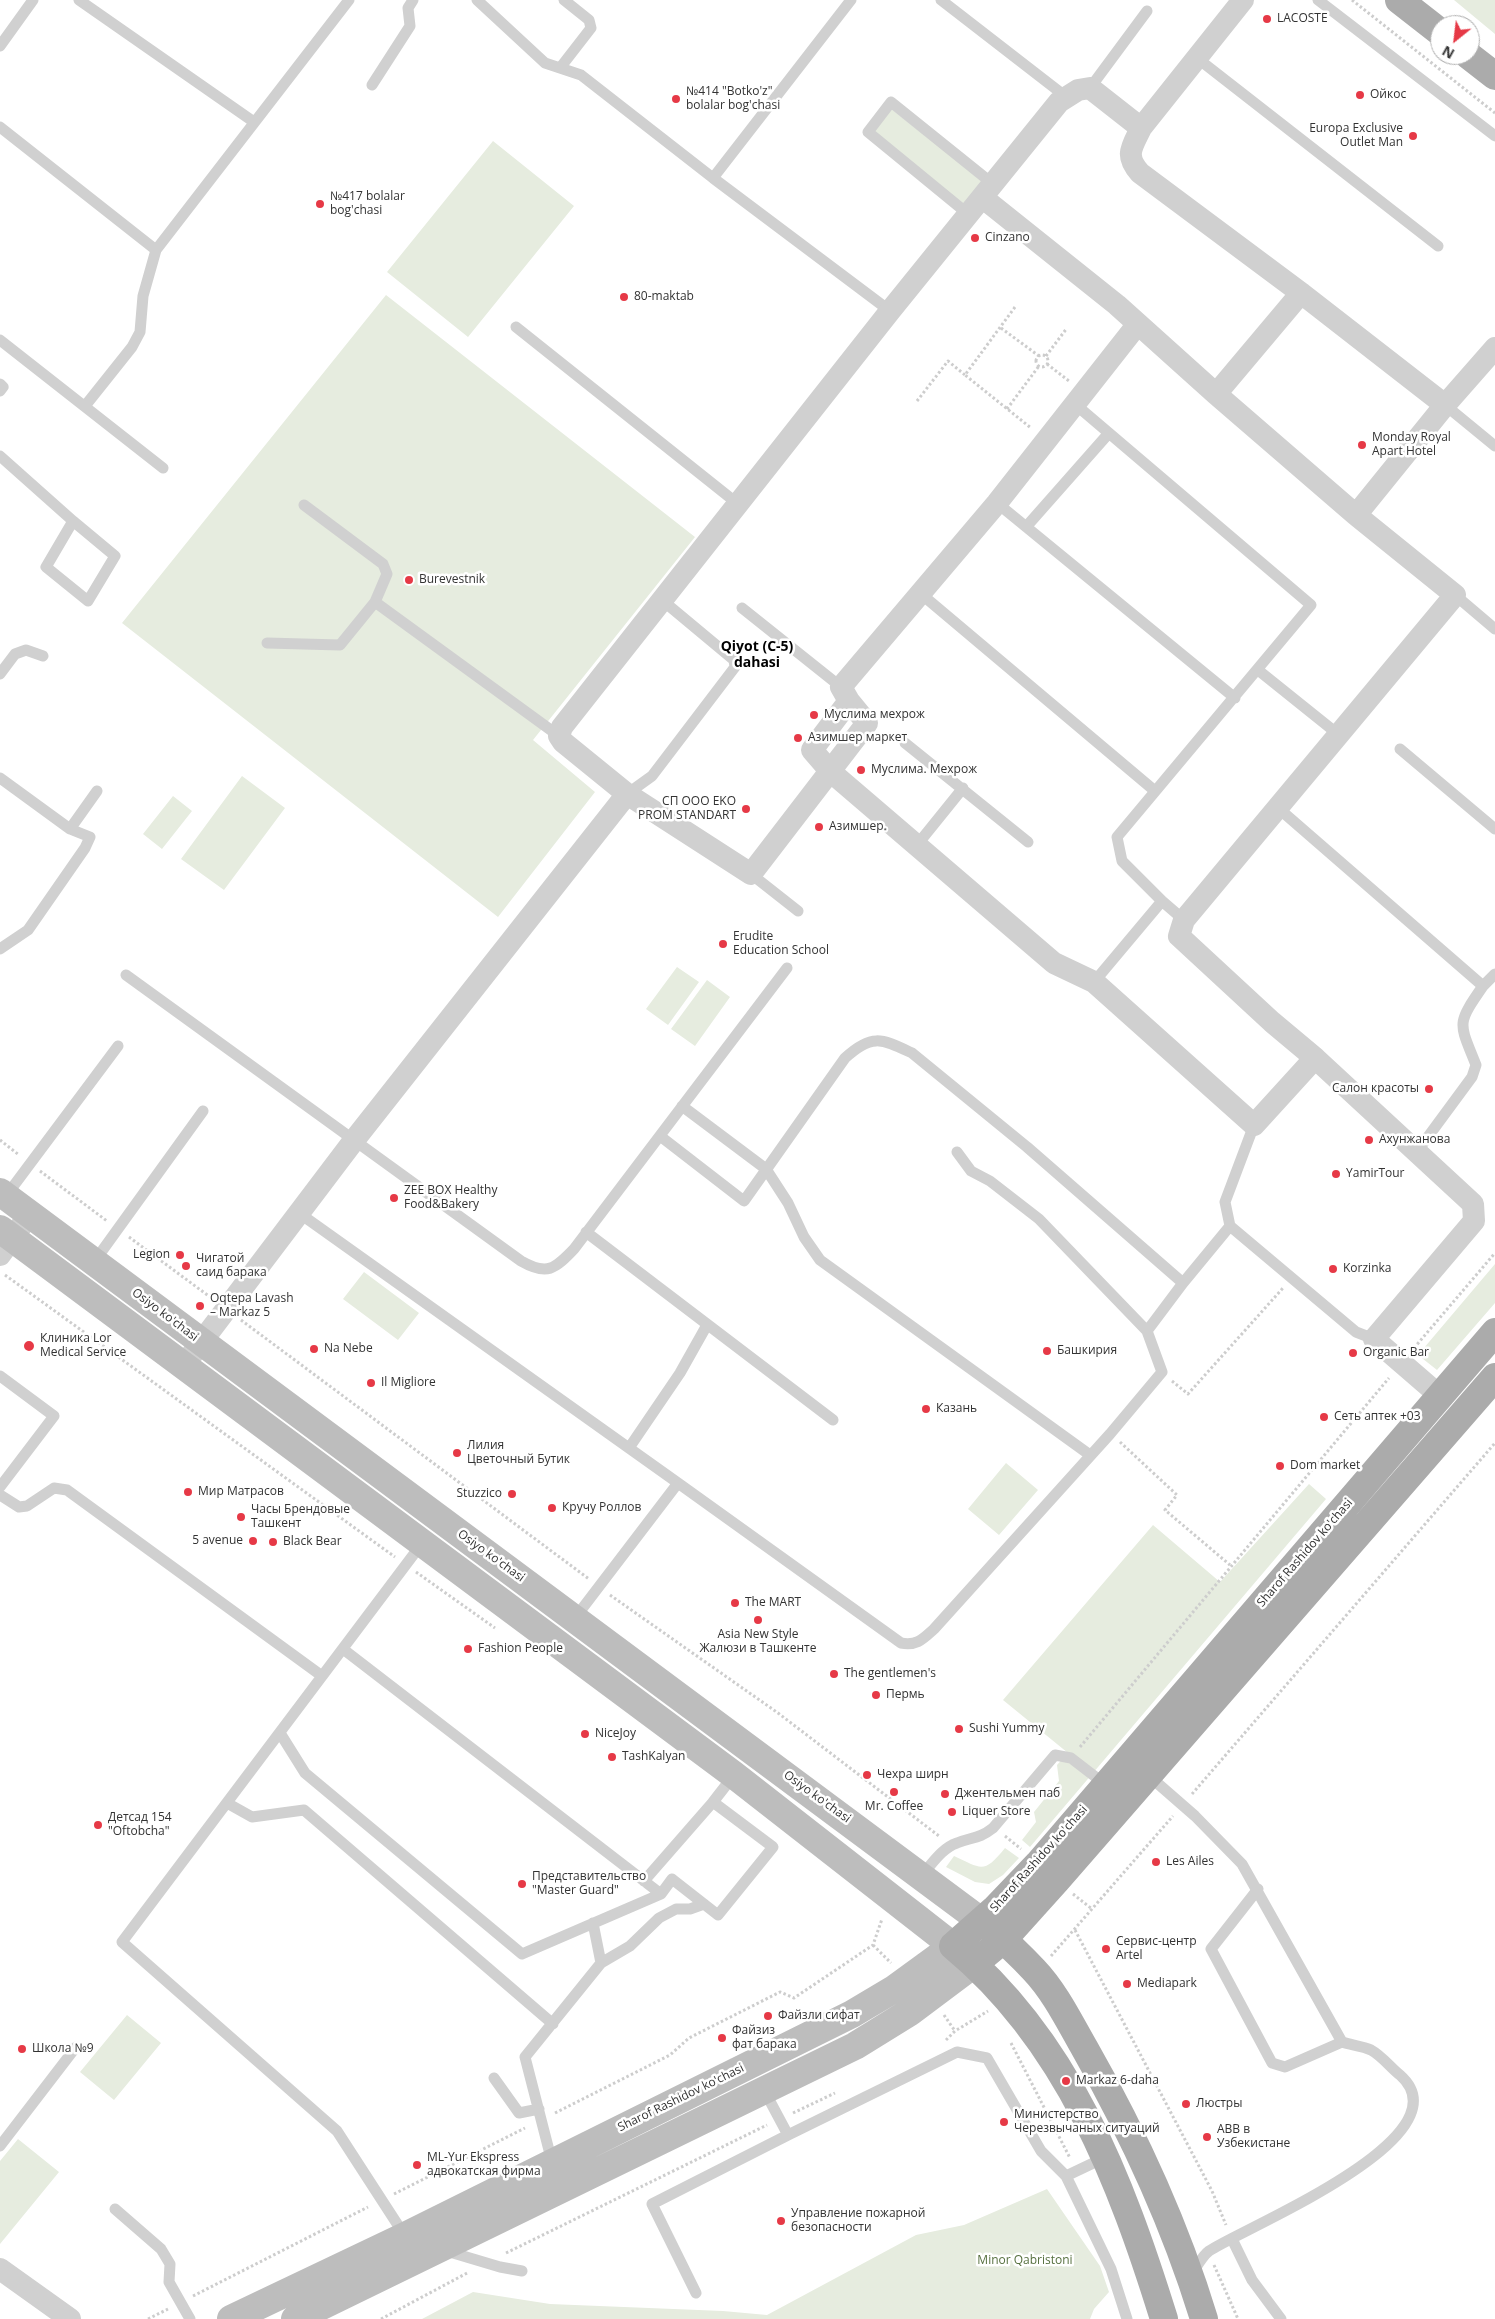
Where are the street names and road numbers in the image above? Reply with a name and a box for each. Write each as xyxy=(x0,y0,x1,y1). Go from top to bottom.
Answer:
street label: Osiyo ko'chasi xyxy=(129,1285,201,1345)
street label: Sharof Rashidov ko'chasi xyxy=(1254,1496,1356,1610)
street label: Osiyo ko'chasi xyxy=(455,1527,527,1585)
street label: Osiyo ko'chasi xyxy=(781,1768,853,1826)
street label: Sharof Rashidov ko'chasi xyxy=(987,1803,1091,1915)
street label: Sharof Rashidov ko'chasi xyxy=(616,2061,746,2135)

